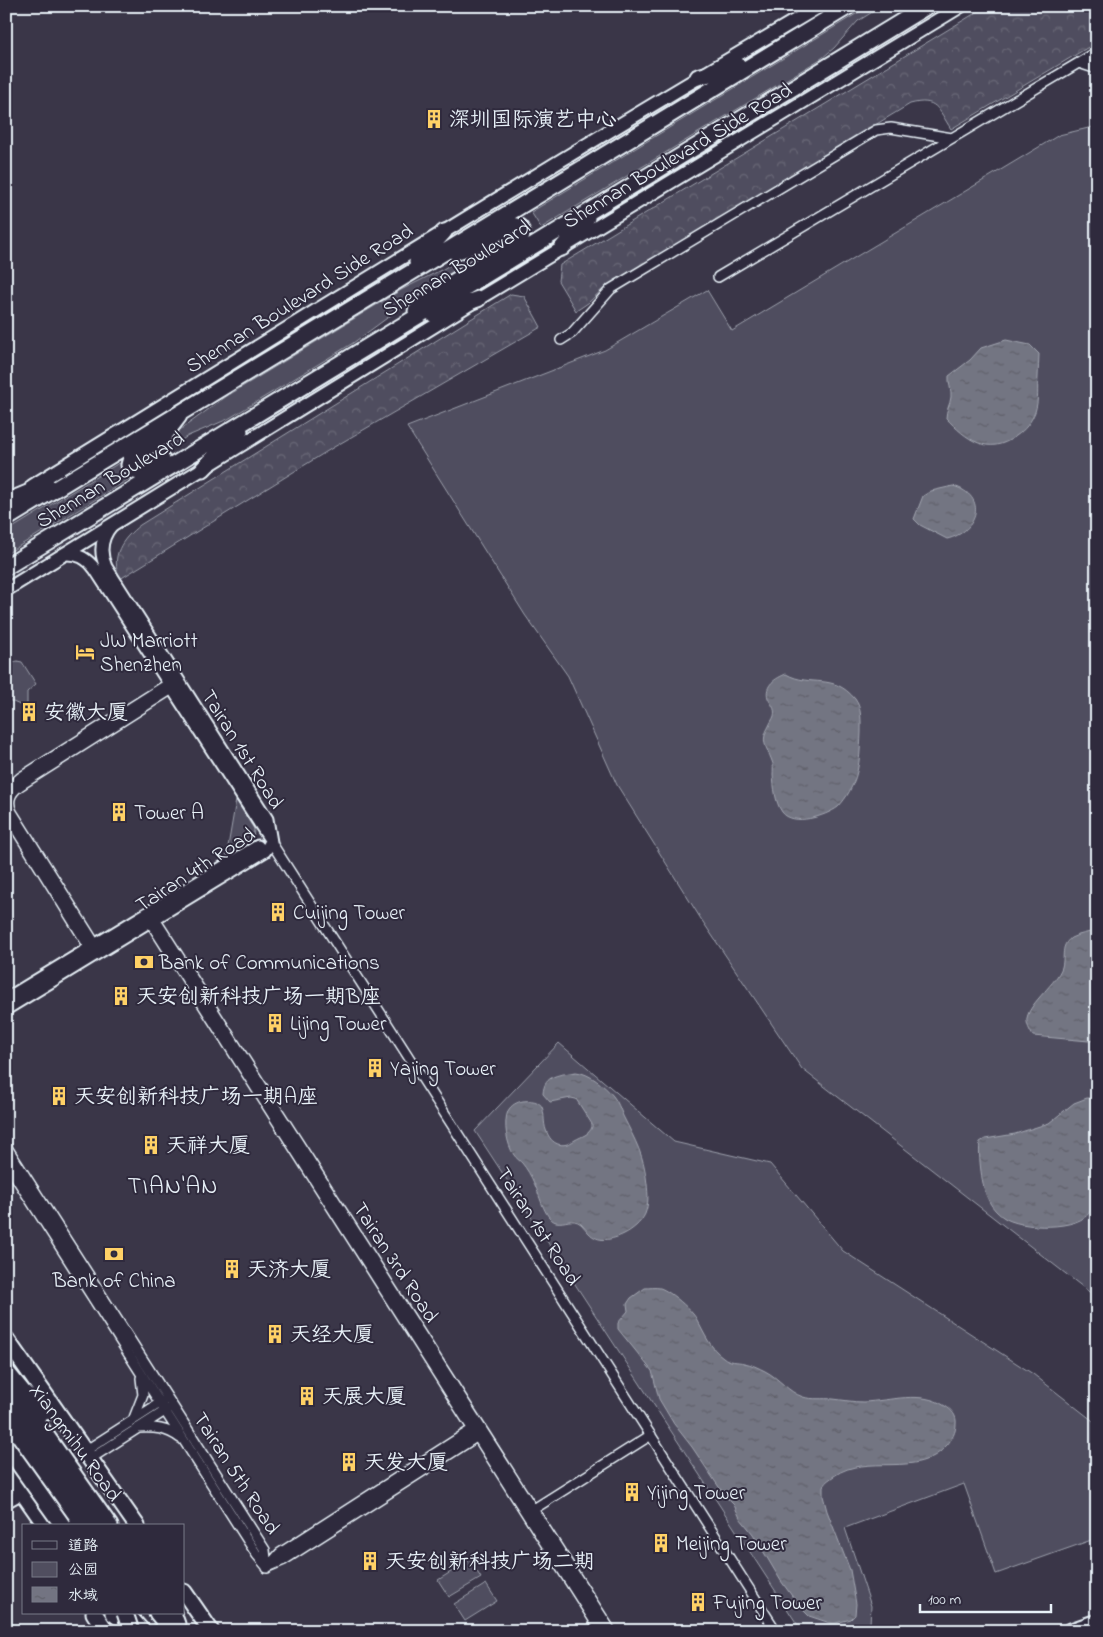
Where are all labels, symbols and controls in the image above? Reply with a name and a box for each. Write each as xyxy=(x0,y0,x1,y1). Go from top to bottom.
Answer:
street label: Shennan Boulevard Side Road xyxy=(558,76,799,237)
place label: 深圳国际演艺中心 xyxy=(449,106,617,136)
building icon: 深圳国际演艺中心 xyxy=(423,108,445,130)
street label: Shennan Boulevard xyxy=(377,213,537,326)
street label: Shennan Boulevard Side Road xyxy=(181,217,420,382)
street label: Shennan Boulevard xyxy=(31,424,191,537)
place label: JW Marriott Shenzhen xyxy=(100,627,198,681)
hotel icon: JW Marriott Shenzhen xyxy=(74,641,96,663)
street label: Tairan 1st Road xyxy=(193,684,290,816)
place label: 安徽大厦 xyxy=(44,699,128,729)
building icon: 安徽大厦 xyxy=(18,701,40,723)
place label: Tower A xyxy=(134,799,204,829)
building icon: Tower A xyxy=(108,801,130,823)
street label: Tairan 4th Road xyxy=(130,821,262,921)
place label: Cuijing Tower xyxy=(293,899,406,931)
building icon: Cuijing Tower xyxy=(267,901,289,923)
place label: Bank of Communications xyxy=(158,949,380,979)
bank icon: Bank of Communications xyxy=(133,951,155,973)
place label: 天安创新科技广场一期B座 xyxy=(136,983,381,1013)
building icon: 天安创新科技广场一期B座 xyxy=(110,985,132,1007)
place label: Lijing Tower xyxy=(290,1010,387,1042)
building icon: Lijing Tower xyxy=(264,1012,286,1034)
place label: Yajing Tower xyxy=(390,1055,496,1087)
building icon: Yajing Tower xyxy=(364,1057,386,1079)
place label: 天安创新科技广场一期A座 xyxy=(74,1083,318,1113)
building icon: 天安创新科技广场一期A座 xyxy=(48,1085,70,1107)
place label: 天祥大厦 xyxy=(166,1132,250,1162)
building icon: 天祥大厦 xyxy=(140,1134,162,1156)
street label: Tairan 1st Road xyxy=(488,1162,587,1292)
district label: TIAN'AN xyxy=(128,1170,218,1205)
street label: Tairan 3rd Road xyxy=(344,1197,445,1330)
bank icon: Bank of China xyxy=(103,1243,125,1265)
place label: 天济大厦 xyxy=(247,1256,331,1286)
building icon: 天济大厦 xyxy=(221,1258,243,1280)
place label: Bank of China xyxy=(51,1267,176,1297)
place label: 天经大厦 xyxy=(290,1321,374,1351)
building icon: 天经大厦 xyxy=(264,1323,286,1345)
street label: Xiangmihu Road xyxy=(19,1378,128,1510)
place label: 天展大厦 xyxy=(322,1383,406,1413)
building icon: 天展大厦 xyxy=(296,1385,318,1407)
street label: Tairan 5th Road xyxy=(184,1407,286,1541)
place label: 天发大厦 xyxy=(364,1449,448,1479)
building icon: 天发大厦 xyxy=(338,1451,360,1473)
place label: Yijing Tower xyxy=(647,1479,746,1511)
building icon: Yijing Tower xyxy=(621,1481,643,1503)
legend xyxy=(22,1524,185,1614)
place label: Meijing Tower xyxy=(676,1530,787,1562)
building icon: Meijing Tower xyxy=(650,1532,672,1554)
text: 道路 xyxy=(68,1535,98,1557)
place label: 天安创新科技广场二期 xyxy=(385,1548,595,1578)
building icon: 天安创新科技广场二期 xyxy=(359,1550,381,1572)
text: 公园 xyxy=(68,1559,98,1581)
scale bar xyxy=(920,1582,1052,1614)
text: 水域 xyxy=(68,1585,98,1607)
place label: Fujing Tower xyxy=(712,1589,822,1621)
text: 100 m xyxy=(928,1589,961,1611)
building icon: Fujing Tower xyxy=(687,1591,709,1613)

